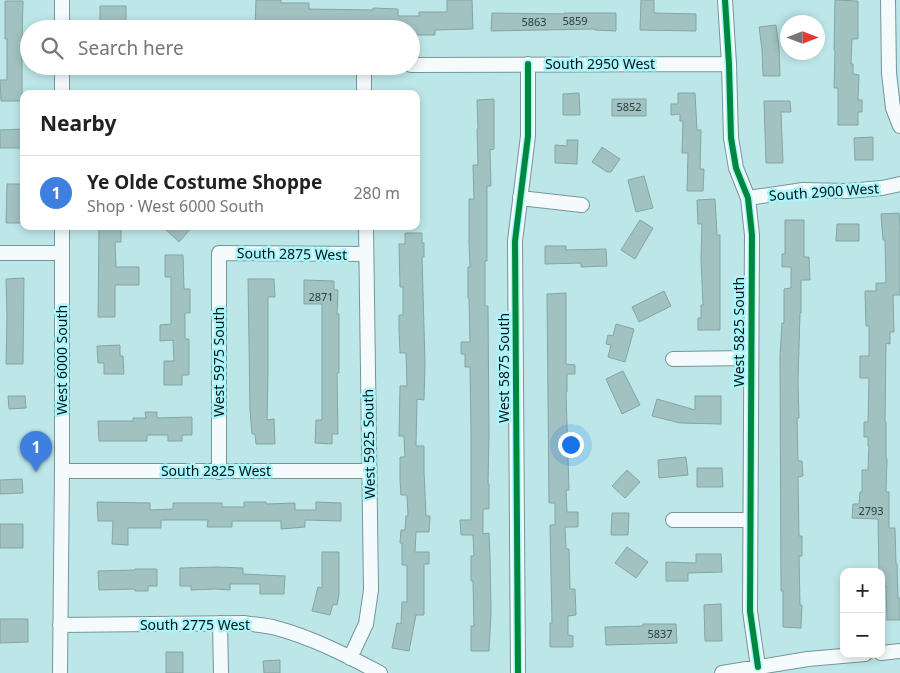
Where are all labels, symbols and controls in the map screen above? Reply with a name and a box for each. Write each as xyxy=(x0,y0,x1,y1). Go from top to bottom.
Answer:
house number: 5859 xyxy=(562,13,588,28)
house number: 5863 xyxy=(521,14,547,29)
north arrow xyxy=(780,15,825,60)
search box xyxy=(20,20,420,75)
icon: search xyxy=(38,34,66,62)
text: Search here xyxy=(78,35,184,61)
street label: South 2950 West xyxy=(545,54,655,73)
house number: 5852 xyxy=(616,99,642,114)
text: Nearby xyxy=(40,109,116,137)
text: Ye Olde Costume Shoppe xyxy=(87,169,322,195)
street label: South 2900 West xyxy=(768,178,880,205)
text: 1 xyxy=(51,182,61,204)
text: 280 m xyxy=(353,182,400,204)
text: Shop · West 6000 South xyxy=(87,195,264,217)
street label: South 2875 West xyxy=(237,243,347,264)
street label: West 5825 South xyxy=(729,277,748,387)
house number: 2871 xyxy=(308,289,334,304)
street label: West 6000 South xyxy=(52,305,71,415)
street label: West 5975 South xyxy=(209,307,228,417)
street label: West 5875 South xyxy=(494,313,513,423)
street label: West 5925 South xyxy=(358,389,379,499)
pin: 1 xyxy=(20,431,52,472)
your location xyxy=(558,432,584,458)
street label: South 2825 West xyxy=(161,461,271,480)
house number: 2793 xyxy=(858,503,884,518)
map controls xyxy=(840,568,885,658)
button: + xyxy=(840,568,885,613)
button: − xyxy=(840,613,885,658)
street label: South 2775 West xyxy=(140,615,250,634)
house number: 5837 xyxy=(647,626,673,641)

